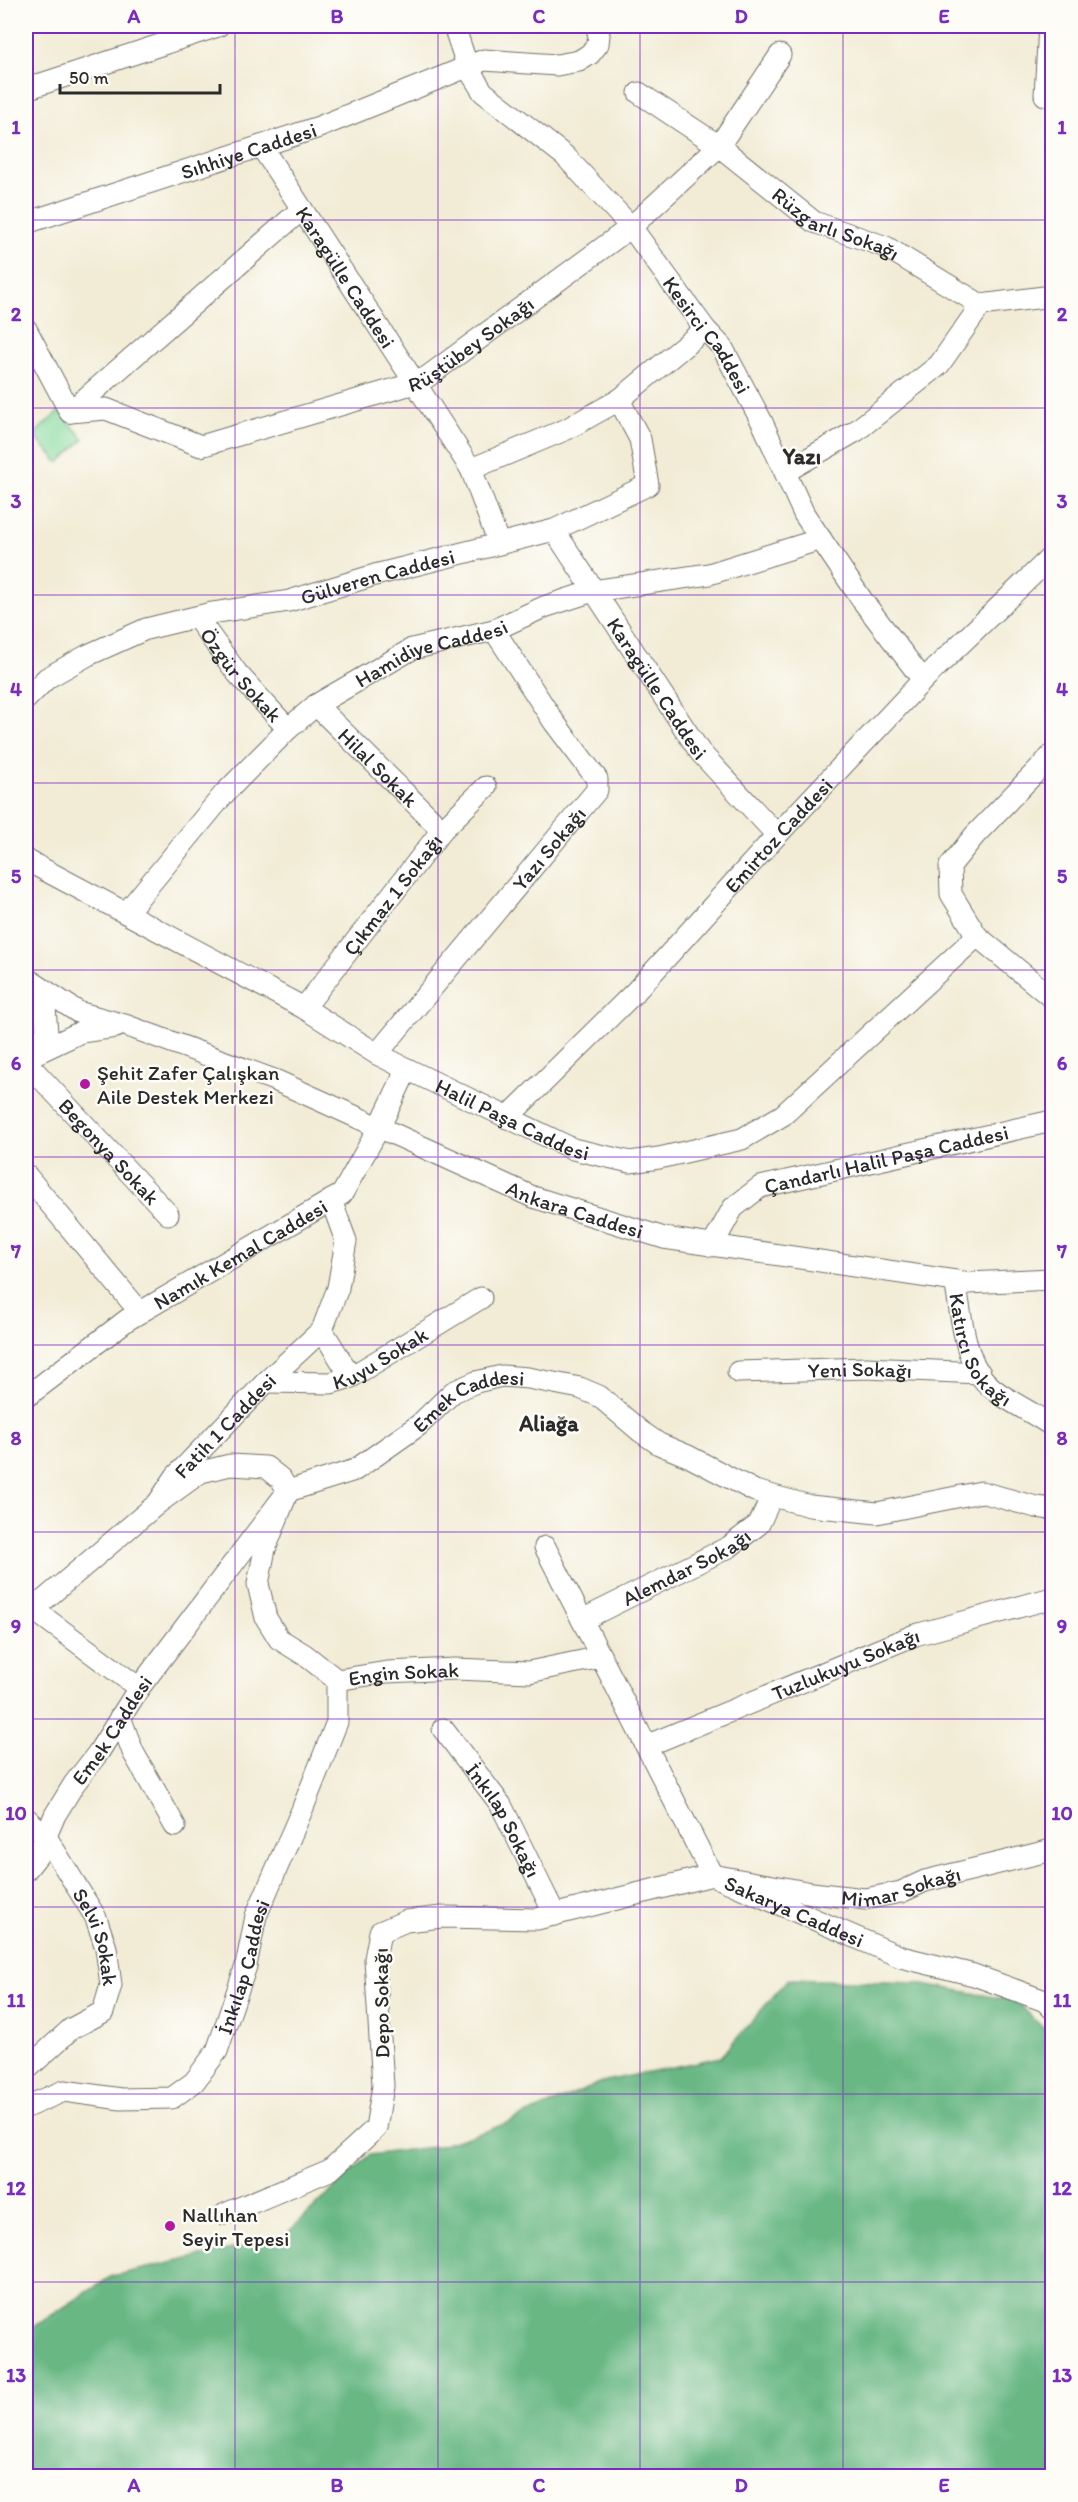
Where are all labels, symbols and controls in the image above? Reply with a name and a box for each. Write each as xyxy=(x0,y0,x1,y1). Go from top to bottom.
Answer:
text: A xyxy=(127,4,141,28)
text: B xyxy=(331,4,344,28)
text: C xyxy=(533,4,546,28)
text: D xyxy=(734,4,748,28)
text: E xyxy=(938,4,950,28)
scale bar xyxy=(60,57,220,95)
text: 50 m xyxy=(69,67,109,89)
text: 1 xyxy=(11,115,21,139)
text: 1 xyxy=(1057,115,1067,139)
street label: Sıhhiye Caddesi xyxy=(177,116,319,184)
street label: Rüzgarlı Sokağı xyxy=(767,181,905,265)
street label: Karagülle Caddesi xyxy=(291,201,401,352)
street label: Kesirci Caddesi xyxy=(658,271,757,398)
street label: Rüştübey Sokağı xyxy=(405,290,538,397)
text: 2 xyxy=(11,302,22,326)
text: 2 xyxy=(1057,302,1068,326)
district label: Yazı xyxy=(782,443,821,470)
text: 3 xyxy=(11,489,22,513)
text: 3 xyxy=(1057,489,1068,513)
street label: Gülveren Caddesi xyxy=(297,543,457,609)
street label: Hamidiye Caddesi xyxy=(350,613,511,692)
street label: Karagülle Caddesi xyxy=(602,613,713,764)
street label: Özgür Sokak xyxy=(195,622,288,727)
text: 4 xyxy=(10,677,22,701)
text: 4 xyxy=(1056,677,1068,701)
street label: Hilal Sokak xyxy=(333,722,424,812)
street label: Emirtoz Caddesi xyxy=(719,772,837,898)
street label: Yazı Sokağı xyxy=(507,801,591,895)
street label: Çıkmaz 1 Sokağı xyxy=(337,828,447,960)
text: 5 xyxy=(11,864,22,888)
text: 5 xyxy=(1057,864,1068,888)
text: 6 xyxy=(11,1051,22,1075)
text: 6 xyxy=(1057,1051,1068,1075)
place label: Şehit Zafer Çalışkan Aile Destek Merkezi xyxy=(97,1060,280,1109)
street label: Halil Paşa Caddesi xyxy=(432,1072,592,1165)
marker: Şehit Zafer Çalışkan Aile Destek Merkezi xyxy=(78,1077,92,1091)
street label: Begonya Sokak xyxy=(54,1093,165,1210)
street label: Çandarlı Halil Paşa Caddesi xyxy=(762,1119,1011,1198)
street label: Ankara Caddesi xyxy=(503,1174,646,1243)
street label: Namık Kemal Caddesi xyxy=(149,1193,331,1314)
text: 7 xyxy=(10,1239,21,1263)
text: 7 xyxy=(1056,1239,1067,1263)
street label: Katırcı Sokağı xyxy=(945,1291,1017,1411)
street label: Kuyu Sokak xyxy=(329,1321,432,1394)
street label: Yeni Sokağı xyxy=(807,1355,913,1383)
street label: Emek Caddesi xyxy=(407,1363,525,1437)
street label: Fatih 1 Caddesi xyxy=(168,1367,281,1483)
district label: Aliağa xyxy=(518,1410,579,1437)
text: 8 xyxy=(11,1426,22,1450)
text: 8 xyxy=(1057,1426,1068,1450)
street label: Alemdar Sokağı xyxy=(618,1523,755,1611)
text: 9 xyxy=(11,1614,21,1638)
text: 9 xyxy=(1057,1614,1067,1638)
street label: Tuzlukuyu Sokağı xyxy=(768,1622,922,1705)
street label: Engin Sokak xyxy=(346,1656,460,1691)
street label: Emek Caddesi xyxy=(66,1670,157,1790)
street label: İnkılap Sokağı xyxy=(461,1758,547,1881)
text: 10 xyxy=(5,1801,27,1825)
text: 10 xyxy=(1051,1801,1073,1825)
street label: Mimar Sokağı xyxy=(840,1860,963,1912)
street label: Sakarya Caddesi xyxy=(721,1870,868,1952)
street label: Selvi Sokak xyxy=(68,1883,123,1987)
street label: İnkılap Caddesi xyxy=(211,1895,274,2037)
street label: Depo Sokağı xyxy=(368,1947,394,2059)
text: 11 xyxy=(7,1988,26,2012)
text: 11 xyxy=(1053,1988,1072,2012)
text: 12 xyxy=(6,2176,26,2200)
text: 12 xyxy=(1052,2176,1072,2200)
place label: Nallıhan Seyir Tepesi xyxy=(182,2202,289,2251)
marker: Nallıhan Seyir Tepesi xyxy=(163,2219,177,2233)
text: 13 xyxy=(6,2363,26,2387)
text: 13 xyxy=(1052,2363,1072,2387)
text: A xyxy=(127,2473,141,2497)
text: B xyxy=(331,2473,344,2497)
text: C xyxy=(533,2473,546,2497)
text: D xyxy=(734,2473,748,2497)
text: E xyxy=(938,2473,950,2497)

